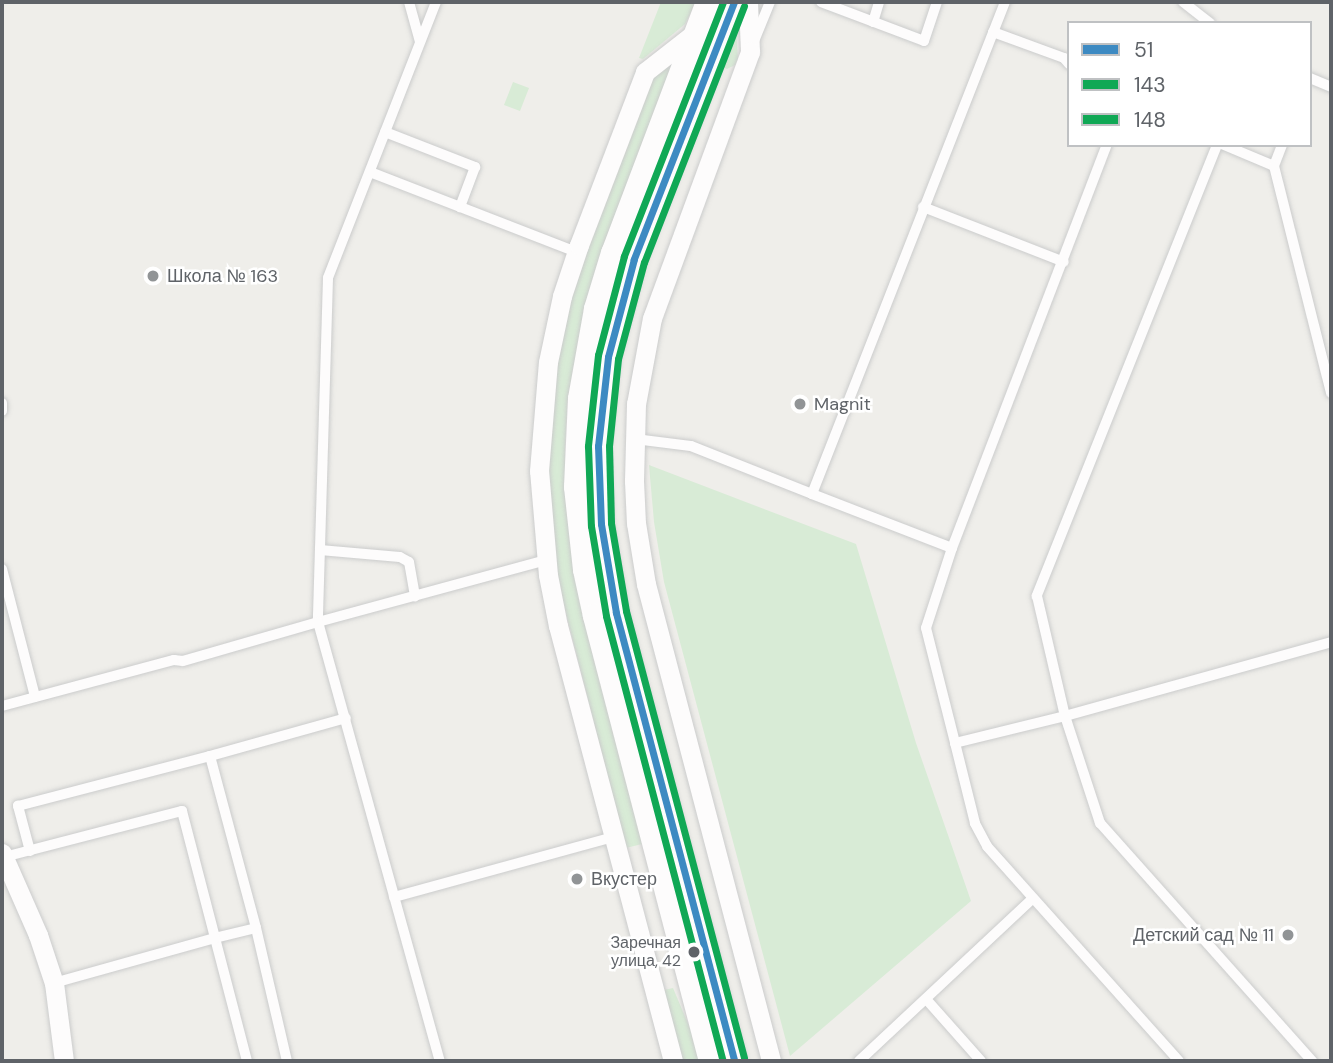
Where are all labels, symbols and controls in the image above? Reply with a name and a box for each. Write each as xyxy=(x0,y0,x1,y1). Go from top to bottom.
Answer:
legend xyxy=(1067,21,1312,147)
text: 51 xyxy=(1134,36,1153,64)
text: 143 xyxy=(1134,71,1166,99)
text: 148 xyxy=(1134,106,1166,134)
place label: Школа № 163 xyxy=(167,265,278,287)
marker: Школа № 163 xyxy=(145,268,161,284)
place label: Magnit xyxy=(814,393,871,415)
marker: Magnit xyxy=(792,396,808,412)
place label: Вкустер xyxy=(591,868,657,890)
marker: Вкустер xyxy=(569,871,585,887)
place label: Детский сад № 11 xyxy=(1133,924,1274,946)
marker: Детский сад № 11 xyxy=(1280,927,1296,943)
place label: Заречная улица, 42 xyxy=(610,933,681,971)
marker: Заречная улица, 42 xyxy=(687,945,701,959)

